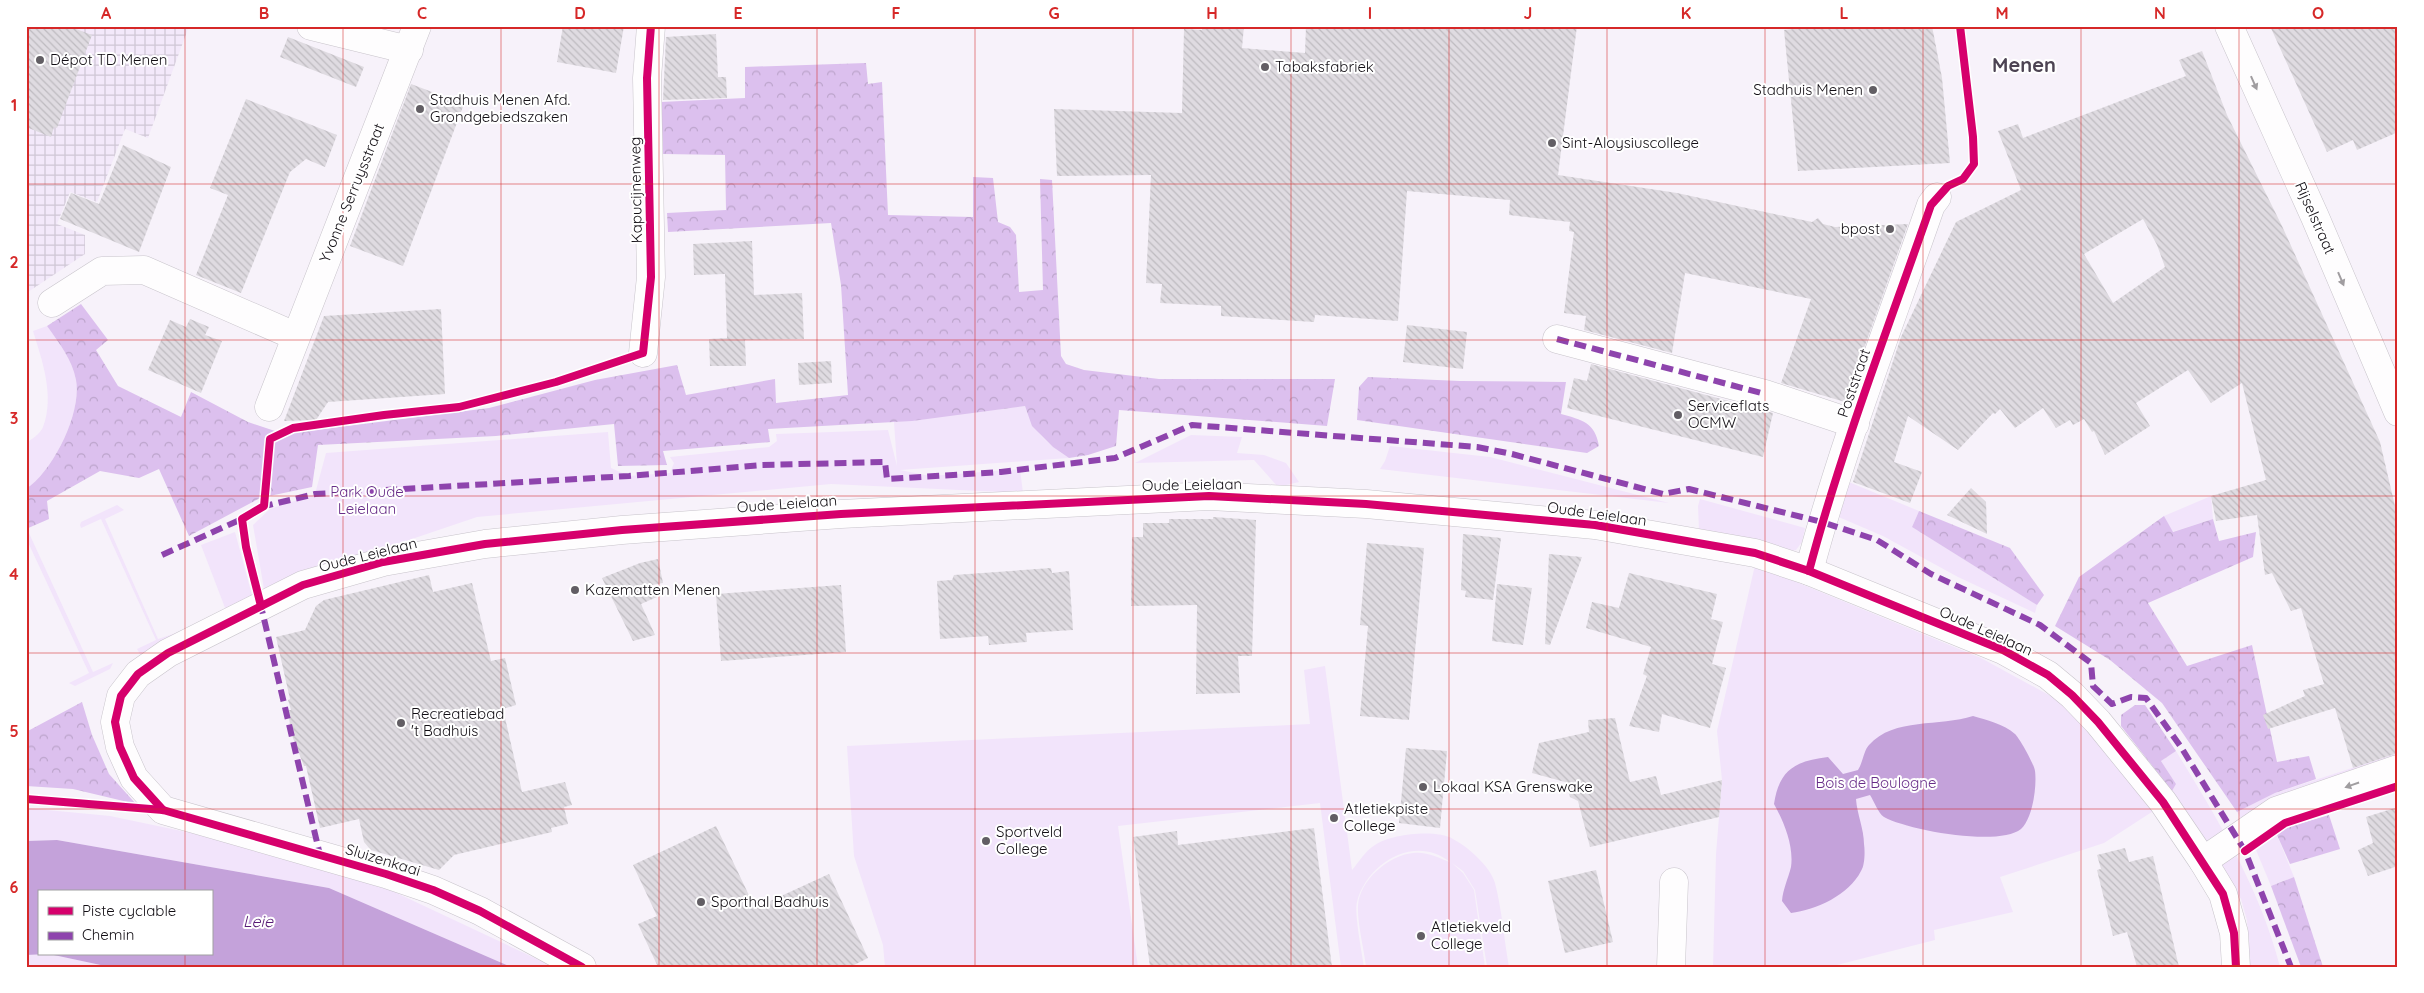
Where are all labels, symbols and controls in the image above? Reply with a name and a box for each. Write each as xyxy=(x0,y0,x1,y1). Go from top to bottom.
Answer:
text: A xyxy=(101,3,112,23)
text: B xyxy=(259,3,269,23)
text: C xyxy=(417,3,427,23)
text: D xyxy=(574,3,586,23)
text: E xyxy=(733,3,743,23)
text: F xyxy=(892,3,901,23)
text: G xyxy=(1048,3,1060,23)
text: H xyxy=(1206,3,1218,23)
text: I xyxy=(1368,3,1372,23)
text: J xyxy=(1524,3,1532,23)
text: K xyxy=(1681,3,1691,23)
text: L xyxy=(1840,3,1849,23)
text: M xyxy=(1995,3,2009,23)
text: N xyxy=(2154,3,2166,23)
text: O xyxy=(2312,3,2324,23)
place label: Dépot TD Menen xyxy=(50,50,167,69)
district label: Menen xyxy=(1992,52,2056,77)
marker: Dépot TD Menen xyxy=(34,54,46,66)
place label: Tabaksfabriek xyxy=(1275,57,1374,76)
marker: Tabaksfabriek xyxy=(1259,61,1271,73)
one-way arrow xyxy=(2250,76,2258,90)
place label: Stadhuis Menen xyxy=(1753,80,1863,99)
marker: Stadhuis Menen xyxy=(1867,84,1879,96)
place label: Stadhuis Menen Afd. Grondgebiedszaken xyxy=(430,90,570,126)
text: 1 xyxy=(11,95,17,115)
marker: Stadhuis Menen Afd. Grondgebiedszaken xyxy=(414,103,426,115)
street label: Yvonne Serruysstraat xyxy=(315,120,388,265)
place label: Sint-Aloysiuscollege xyxy=(1562,133,1699,152)
street label: Kapucijnenweg xyxy=(625,136,646,244)
marker: Sint-Aloysiuscollege xyxy=(1546,137,1558,149)
street label: Rijselstraat xyxy=(2291,179,2340,257)
place label: bpost xyxy=(1841,219,1880,238)
marker: bpost xyxy=(1884,223,1896,235)
text: 2 xyxy=(9,252,19,272)
one-way arrow xyxy=(2338,272,2346,286)
street label: Poststraat xyxy=(1833,346,1874,420)
place label: Serviceflats OCMW xyxy=(1688,396,1769,432)
text: 3 xyxy=(10,408,18,428)
marker: Serviceflats OCMW xyxy=(1672,409,1684,421)
street label: Oude Leielaan xyxy=(1142,474,1242,495)
park label: Park Oude Leielaan xyxy=(330,482,404,518)
street label: Oude Leielaan xyxy=(736,491,838,516)
street label: Oude Leielaan xyxy=(1546,497,1648,530)
street label: Oude Leielaan xyxy=(317,533,419,576)
text: 4 xyxy=(9,564,19,584)
place label: Kazematten Menen xyxy=(585,580,721,599)
marker: Kazematten Menen xyxy=(569,584,581,596)
street label: Oude Leielaan xyxy=(1937,601,2036,660)
place label: Recreatiebad 't Badhuis xyxy=(411,704,504,740)
marker: Recreatiebad 't Badhuis xyxy=(395,717,407,729)
text: 5 xyxy=(9,721,19,741)
park label: Bois de Boulogne xyxy=(1815,773,1937,792)
place label: Lokaal KSA Grenswake xyxy=(1433,777,1593,796)
marker: Lokaal KSA Grenswake xyxy=(1417,781,1429,793)
one-way arrow xyxy=(2344,782,2359,789)
place label: Atletiekpiste College xyxy=(1344,799,1428,835)
marker: Atletiekpiste College xyxy=(1328,812,1340,824)
place label: Sportveld College xyxy=(996,822,1062,858)
marker: Sportveld College xyxy=(980,835,992,847)
street label: Sluizenkaai xyxy=(343,839,423,880)
text: 6 xyxy=(10,877,19,897)
legend xyxy=(38,890,212,956)
place label: Sporthal Badhuis xyxy=(711,892,829,911)
marker: Sporthal Badhuis xyxy=(695,896,707,908)
text: Piste cyclable xyxy=(82,901,176,920)
water label: Leie xyxy=(243,911,274,931)
place label: Atletiekveld College xyxy=(1431,917,1511,953)
text: Chemin xyxy=(82,925,134,944)
marker: Atletiekveld College xyxy=(1415,930,1427,942)

